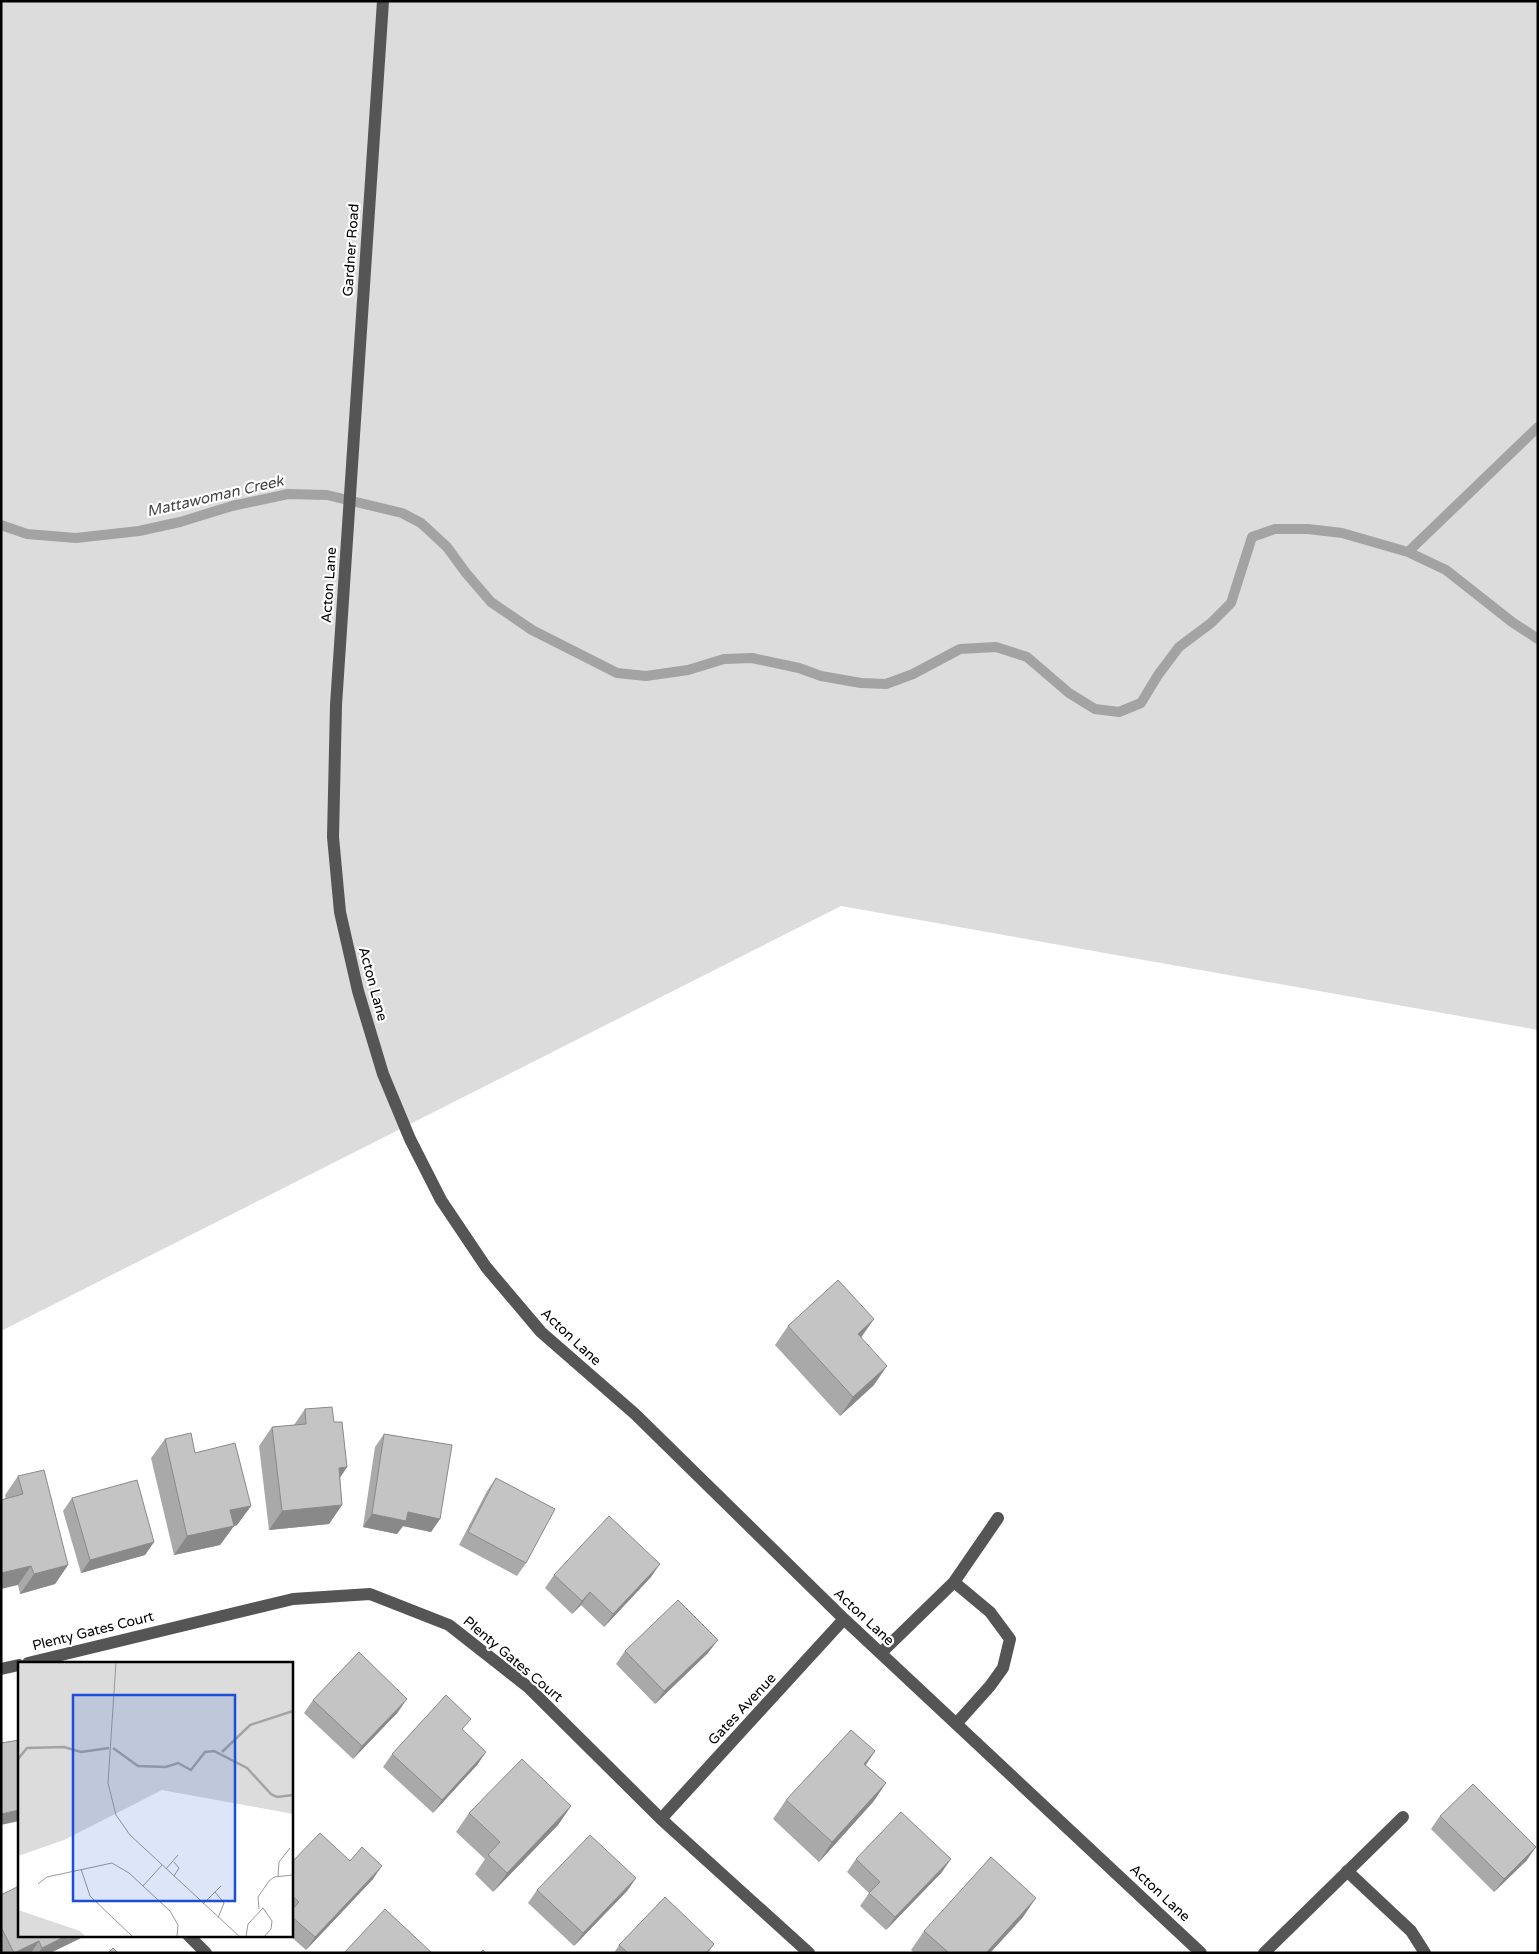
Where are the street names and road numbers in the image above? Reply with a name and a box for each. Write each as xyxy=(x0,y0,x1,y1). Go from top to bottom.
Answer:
street label: Gardner Road xyxy=(339,203,363,297)
street label: Acton Lane xyxy=(318,546,340,624)
street label: Acton Lane xyxy=(355,945,391,1023)
street label: Acton Lane xyxy=(537,1305,605,1369)
street label: Acton Lane xyxy=(830,1585,898,1649)
street label: Plenty Gates Court xyxy=(30,1608,156,1654)
street label: Plenty Gates Court xyxy=(460,1612,567,1706)
street label: Gates Avenue xyxy=(704,1670,780,1748)
street label: Acton Lane xyxy=(1126,1861,1194,1925)

